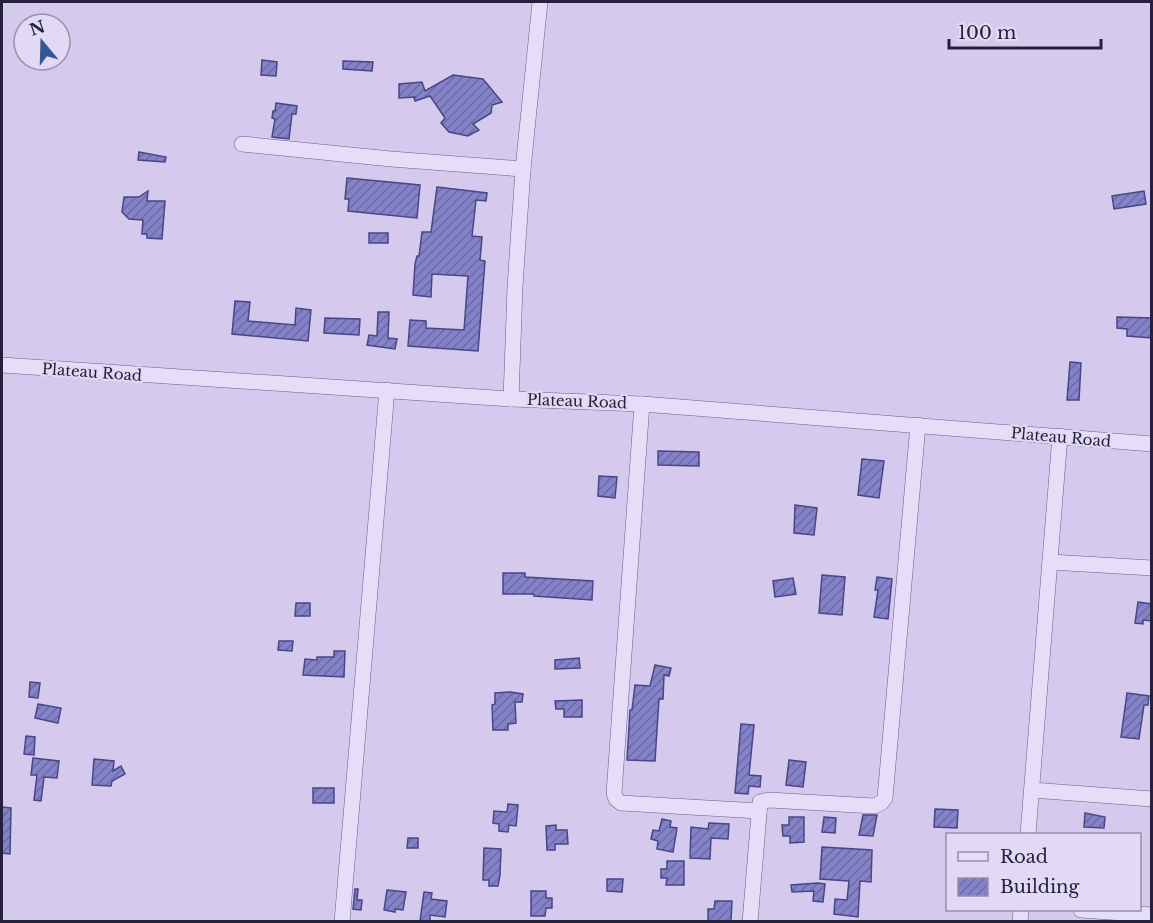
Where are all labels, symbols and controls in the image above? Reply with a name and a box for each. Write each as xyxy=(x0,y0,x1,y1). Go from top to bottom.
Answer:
north arrow xyxy=(12,12,72,72)
scale bar xyxy=(949,12,1100,50)
text: N xyxy=(27,16,47,40)
text: 100 m xyxy=(958,22,1016,44)
street label: Plateau Road xyxy=(41,359,143,385)
street label: Plateau Road xyxy=(527,390,627,412)
street label: Plateau Road xyxy=(1010,423,1112,451)
legend xyxy=(946,833,1141,911)
text: Road xyxy=(1000,846,1048,868)
text: Building xyxy=(1000,876,1079,898)

